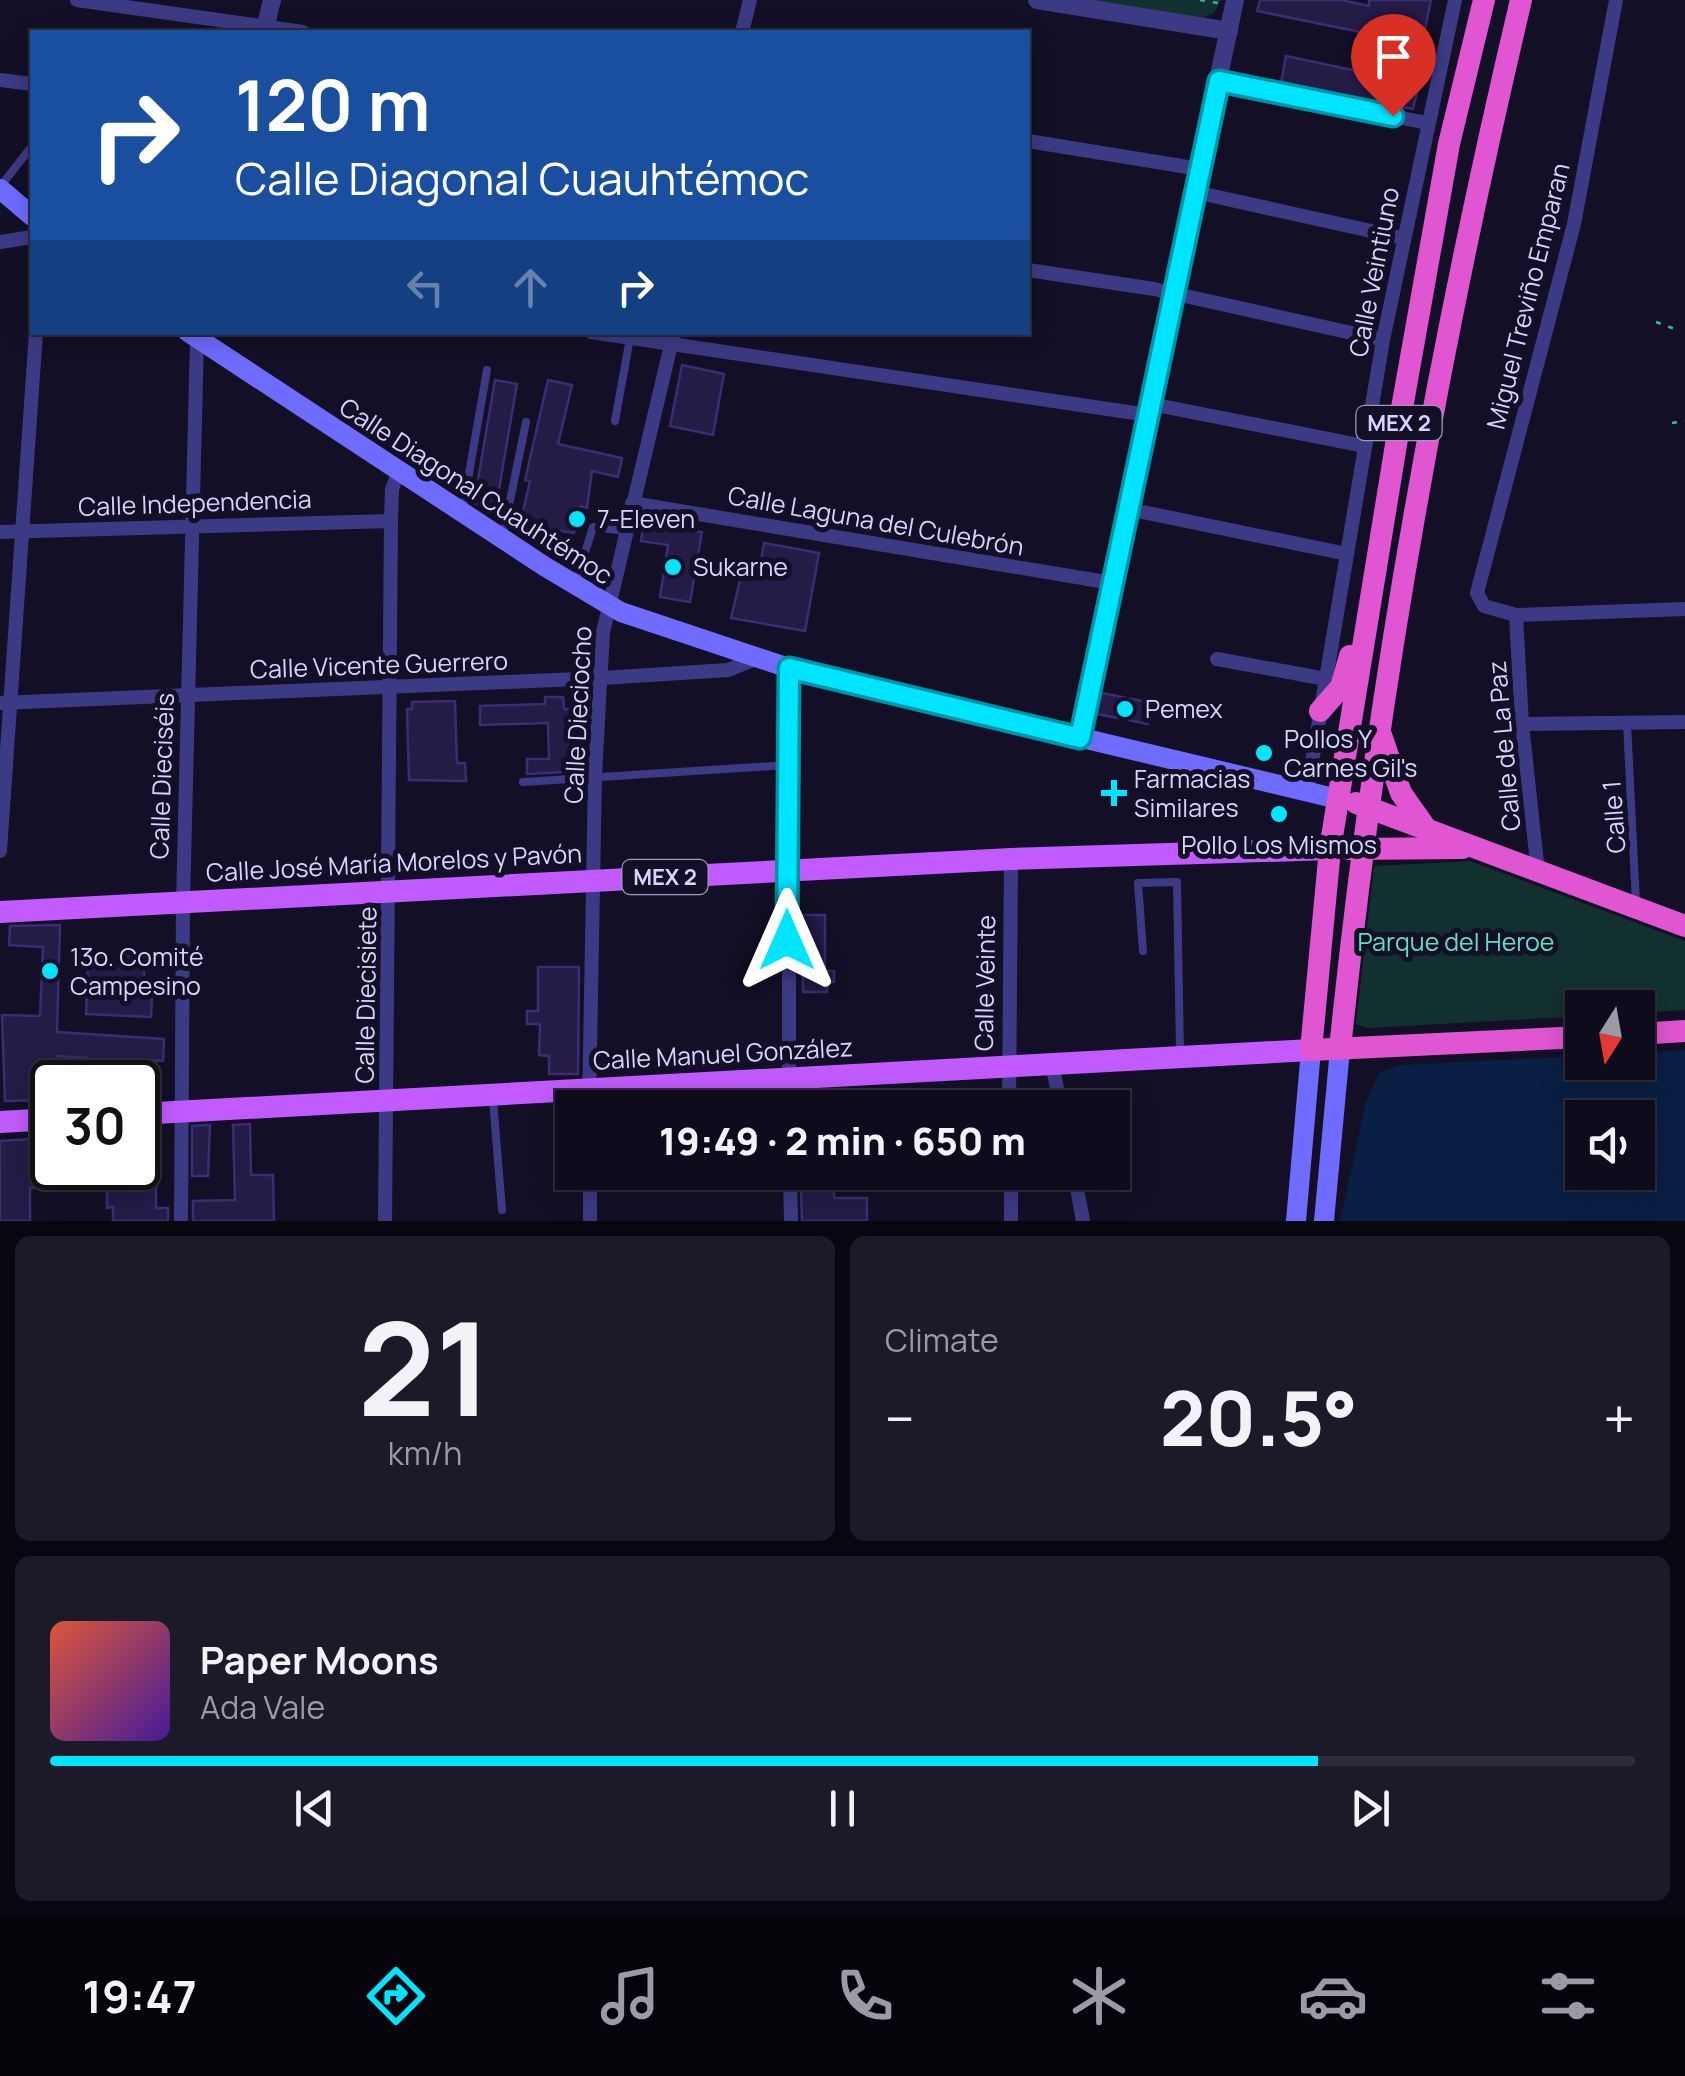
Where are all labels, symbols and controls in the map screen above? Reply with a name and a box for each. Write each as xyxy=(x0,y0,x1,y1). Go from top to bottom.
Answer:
pin xyxy=(1351,14,1436,117)
icon: arrive xyxy=(1366,29,1421,84)
text: 120 m xyxy=(235,56,430,152)
icon: right xyxy=(70,70,200,200)
text: Calle Diagonal Cuauhtémoc xyxy=(235,147,809,209)
street label: Miguel Treviño Emparan xyxy=(1478,159,1578,433)
street label: Calle Veintiuno xyxy=(1340,184,1407,360)
icon: left xyxy=(398,260,453,315)
icon: ahead xyxy=(503,260,558,315)
icon: right xyxy=(608,260,663,315)
street label: Calle Diagonal Cuauhtémoc xyxy=(333,389,620,592)
road number: MEX 2 xyxy=(1356,406,1442,440)
street label: Calle Laguna del Culebrón xyxy=(725,477,1027,564)
street label: Calle Independencia xyxy=(78,481,312,524)
place label: 7-Eleven xyxy=(597,501,695,536)
marker: 7-Eleven xyxy=(566,508,588,530)
place label: Sukarne xyxy=(693,549,788,584)
marker: Sukarne xyxy=(662,556,684,578)
street label: Calle Dieciocho xyxy=(555,625,600,805)
street label: Calle Vicente Guerrero xyxy=(249,643,509,686)
street label: Calle de La Paz xyxy=(1479,659,1528,833)
place label: Pemex xyxy=(1145,691,1223,726)
street label: Calle Dieciséis xyxy=(141,692,182,860)
marker: Pemex xyxy=(1114,698,1136,720)
place label: Pollos Y Carnes Gil's xyxy=(1284,721,1417,785)
marker: Pollos Y Carnes Gil's xyxy=(1253,742,1275,764)
place label: Farmacias Similares xyxy=(1134,761,1250,825)
street label: Calle 1 xyxy=(1594,779,1633,855)
marker: Farmacias Similares xyxy=(1103,782,1125,804)
marker: Pollo Los Mismos xyxy=(1268,803,1290,825)
place label: Pollo Los Mismos xyxy=(1181,827,1377,862)
street label: Calle José María Morelos y Pavón xyxy=(205,835,583,890)
road number: MEX 2 xyxy=(622,860,708,894)
position arrow xyxy=(735,888,839,992)
street label: Calle Diecisiete xyxy=(346,906,385,1084)
street label: Calle Veinte xyxy=(966,915,1003,1051)
park label: Parque del Heroe xyxy=(1358,924,1554,959)
place label: 13o. Comité Campesino xyxy=(70,939,204,1003)
marker: 13o. Comité Campesino xyxy=(39,960,61,982)
north arrow xyxy=(1565,990,1655,1080)
map controls xyxy=(1565,990,1655,1190)
street label: Calle Manuel González xyxy=(592,1029,854,1078)
speed limit sign: 30 xyxy=(30,1060,160,1190)
button: sound xyxy=(1565,1100,1655,1190)
text: 19:49 · 2 min · 650 m xyxy=(659,1114,1026,1166)
text: 21 xyxy=(358,1277,492,1455)
text: Climate xyxy=(885,1318,999,1362)
text: 20.5° xyxy=(1160,1366,1358,1469)
text: − xyxy=(885,1380,915,1456)
text: + xyxy=(1603,1380,1635,1456)
text: km/h xyxy=(388,1431,462,1475)
text: Paper Moons xyxy=(200,1633,439,1685)
text: Ada Vale xyxy=(200,1685,325,1729)
icon: previous xyxy=(287,1781,342,1836)
icon: pause xyxy=(815,1781,870,1836)
icon: next xyxy=(1343,1781,1398,1836)
icon: directions xyxy=(361,1961,431,2031)
icon: music xyxy=(595,1961,665,2031)
icon: phone xyxy=(830,1961,900,2031)
icon: climate xyxy=(1064,1961,1134,2031)
icon: car xyxy=(1298,1961,1368,2031)
icon: filters xyxy=(1533,1961,1603,2031)
text: 19:47 xyxy=(82,1965,197,2027)

